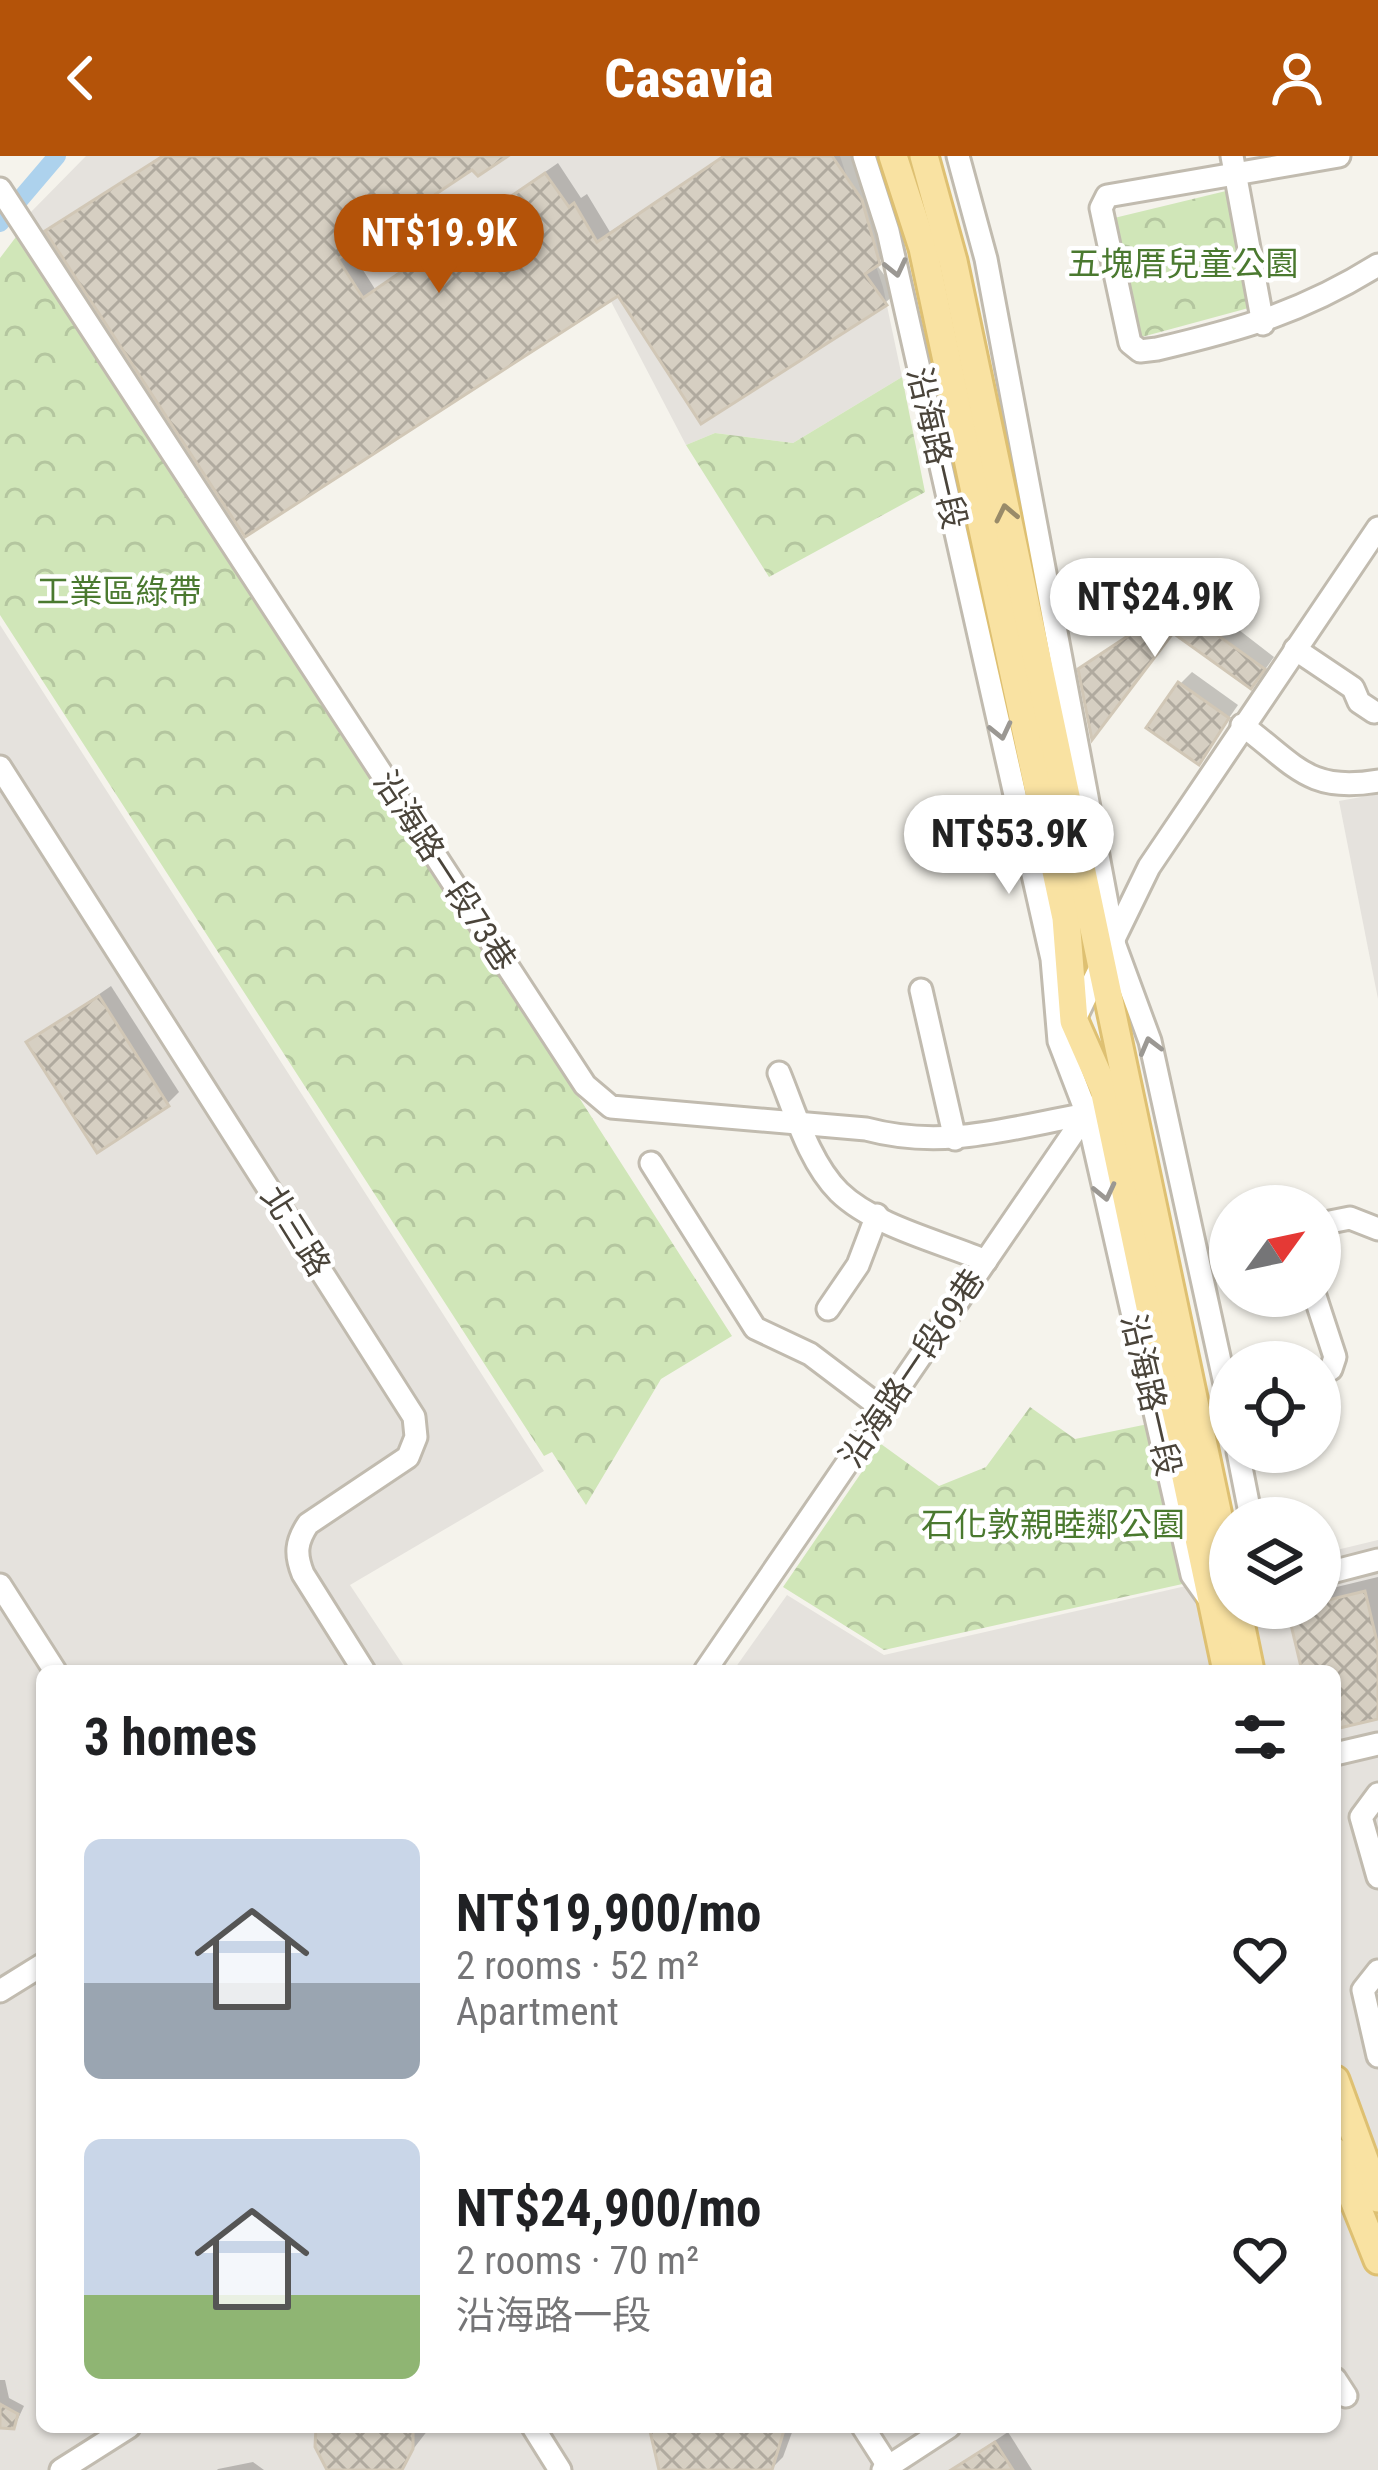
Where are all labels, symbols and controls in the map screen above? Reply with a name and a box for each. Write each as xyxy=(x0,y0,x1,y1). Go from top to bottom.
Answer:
icon: back xyxy=(48,45,114,111)
icon: person xyxy=(1264,45,1330,111)
text: Casavia xyxy=(604,47,774,110)
pin: NT$19.9K xyxy=(315,194,563,296)
text: NT$19.9K xyxy=(361,210,517,256)
park label: 五塊厝兒童公園 xyxy=(1068,244,1299,283)
one-way arrow xyxy=(883,258,908,278)
street label: 沿海路一段 xyxy=(899,363,975,533)
one-way arrow xyxy=(995,504,1020,524)
pin: NT$24.9K xyxy=(1031,558,1279,660)
park label: 工業區綠帶 xyxy=(37,572,202,611)
text: NT$24.9K xyxy=(1077,574,1233,620)
one-way arrow xyxy=(987,720,1012,740)
street label: 沿海路一段73巷 xyxy=(366,764,524,978)
pin: NT$53.9K xyxy=(885,795,1133,897)
text: NT$53.9K xyxy=(931,811,1087,857)
one-way arrow xyxy=(1140,1037,1165,1057)
street label: 北三路 xyxy=(253,1179,339,1283)
one-way arrow xyxy=(1091,1181,1116,1201)
north arrow xyxy=(1209,1185,1341,1317)
map controls xyxy=(1209,1185,1341,1629)
street label: 沿海路一段69巷 xyxy=(831,1262,993,1474)
street label: 沿海路一段 xyxy=(1113,1310,1189,1480)
button: locate xyxy=(1209,1341,1341,1473)
button: layers xyxy=(1209,1497,1341,1629)
park label: 石化敦親睦鄰公園 xyxy=(921,1505,1185,1544)
icon: filters xyxy=(1227,1704,1293,1770)
text: 3 homes xyxy=(84,1708,257,1767)
text: NT$19,900/mo xyxy=(456,1884,761,1943)
icon: home xyxy=(180,1887,324,2031)
icon: heart xyxy=(1227,1926,1293,1992)
text: 2 rooms · 52 m² xyxy=(456,1943,699,1989)
text: Apartment xyxy=(456,1989,619,2035)
text: NT$24,900/mo xyxy=(456,2179,761,2238)
icon: home xyxy=(180,2187,324,2331)
icon: heart xyxy=(1227,2226,1293,2292)
text: 2 rooms · 70 m² xyxy=(456,2238,699,2284)
text: 沿海路一段 xyxy=(456,2293,651,2339)

